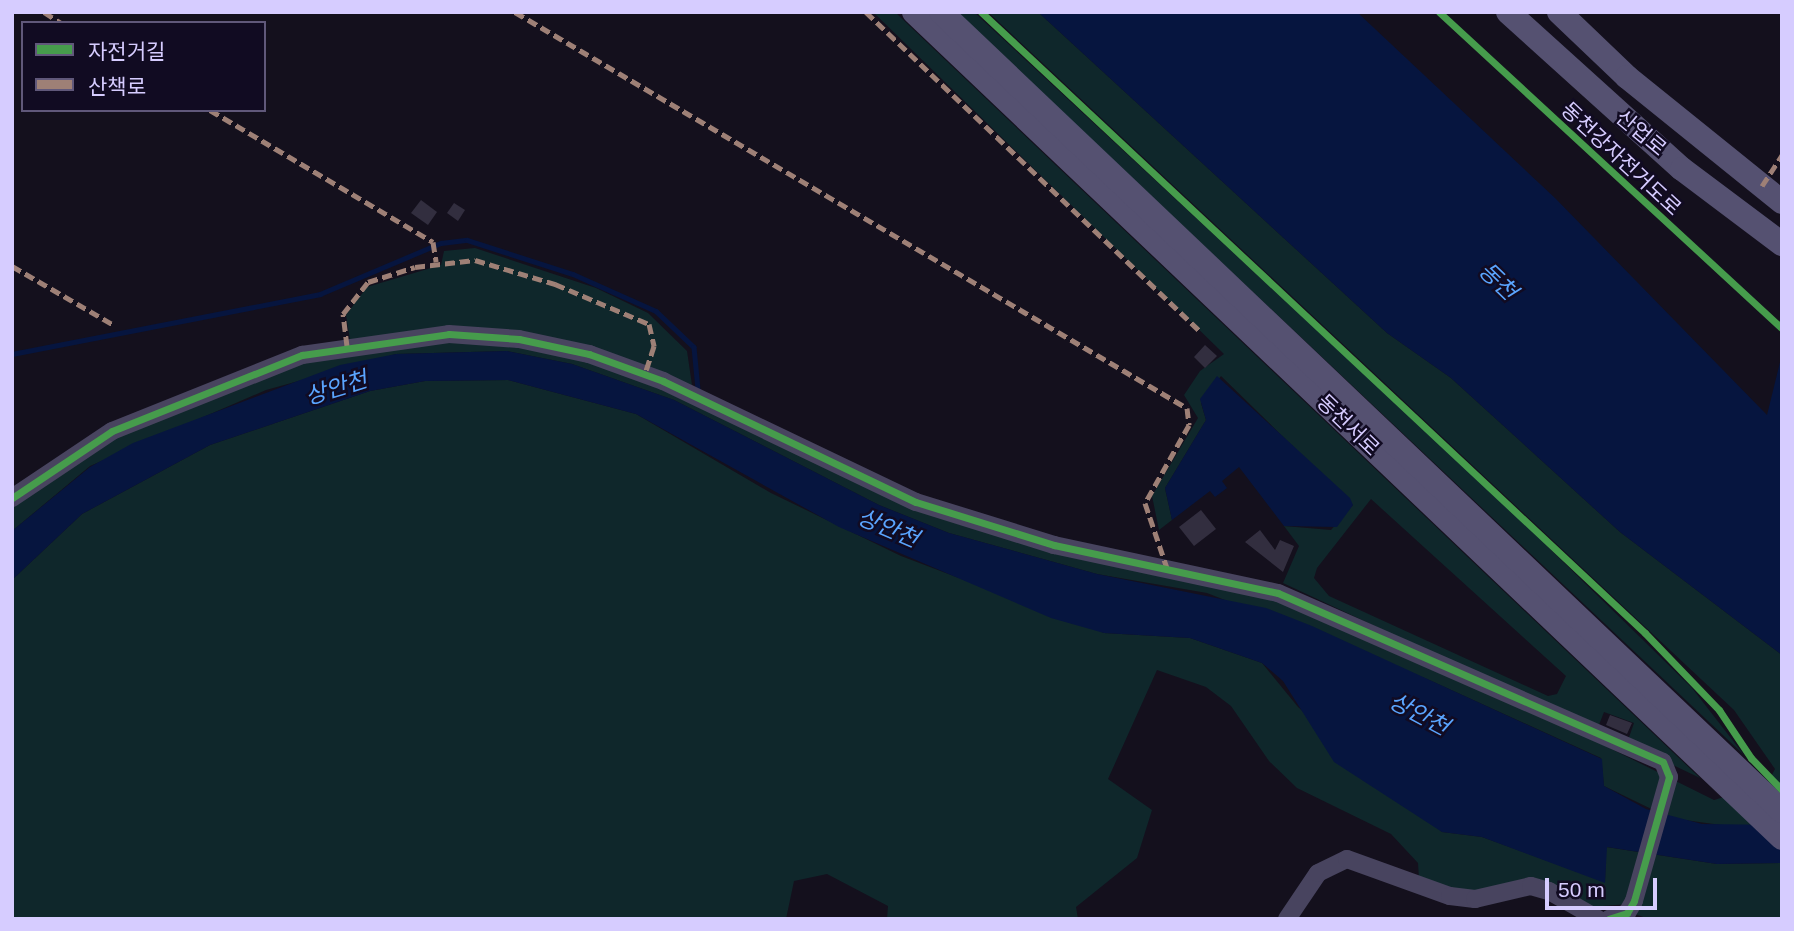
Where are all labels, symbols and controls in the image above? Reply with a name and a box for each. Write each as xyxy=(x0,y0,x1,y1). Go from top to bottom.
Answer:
legend xyxy=(21,21,266,112)
text: 자전거길 xyxy=(88,40,165,63)
text: 산책로 xyxy=(88,75,146,98)
street label: 동천강자전거도로 xyxy=(1556,97,1686,221)
street label: 산업로 xyxy=(1611,105,1671,161)
water label: 동천 xyxy=(1473,256,1523,306)
water label: 상안천 xyxy=(302,366,370,410)
street label: 동천서로 xyxy=(1311,389,1385,461)
water label: 상안천 xyxy=(853,503,923,553)
water label: 상안천 xyxy=(1384,687,1454,741)
scale bar xyxy=(1549,864,1661,908)
text: 50 m xyxy=(1558,878,1605,901)

